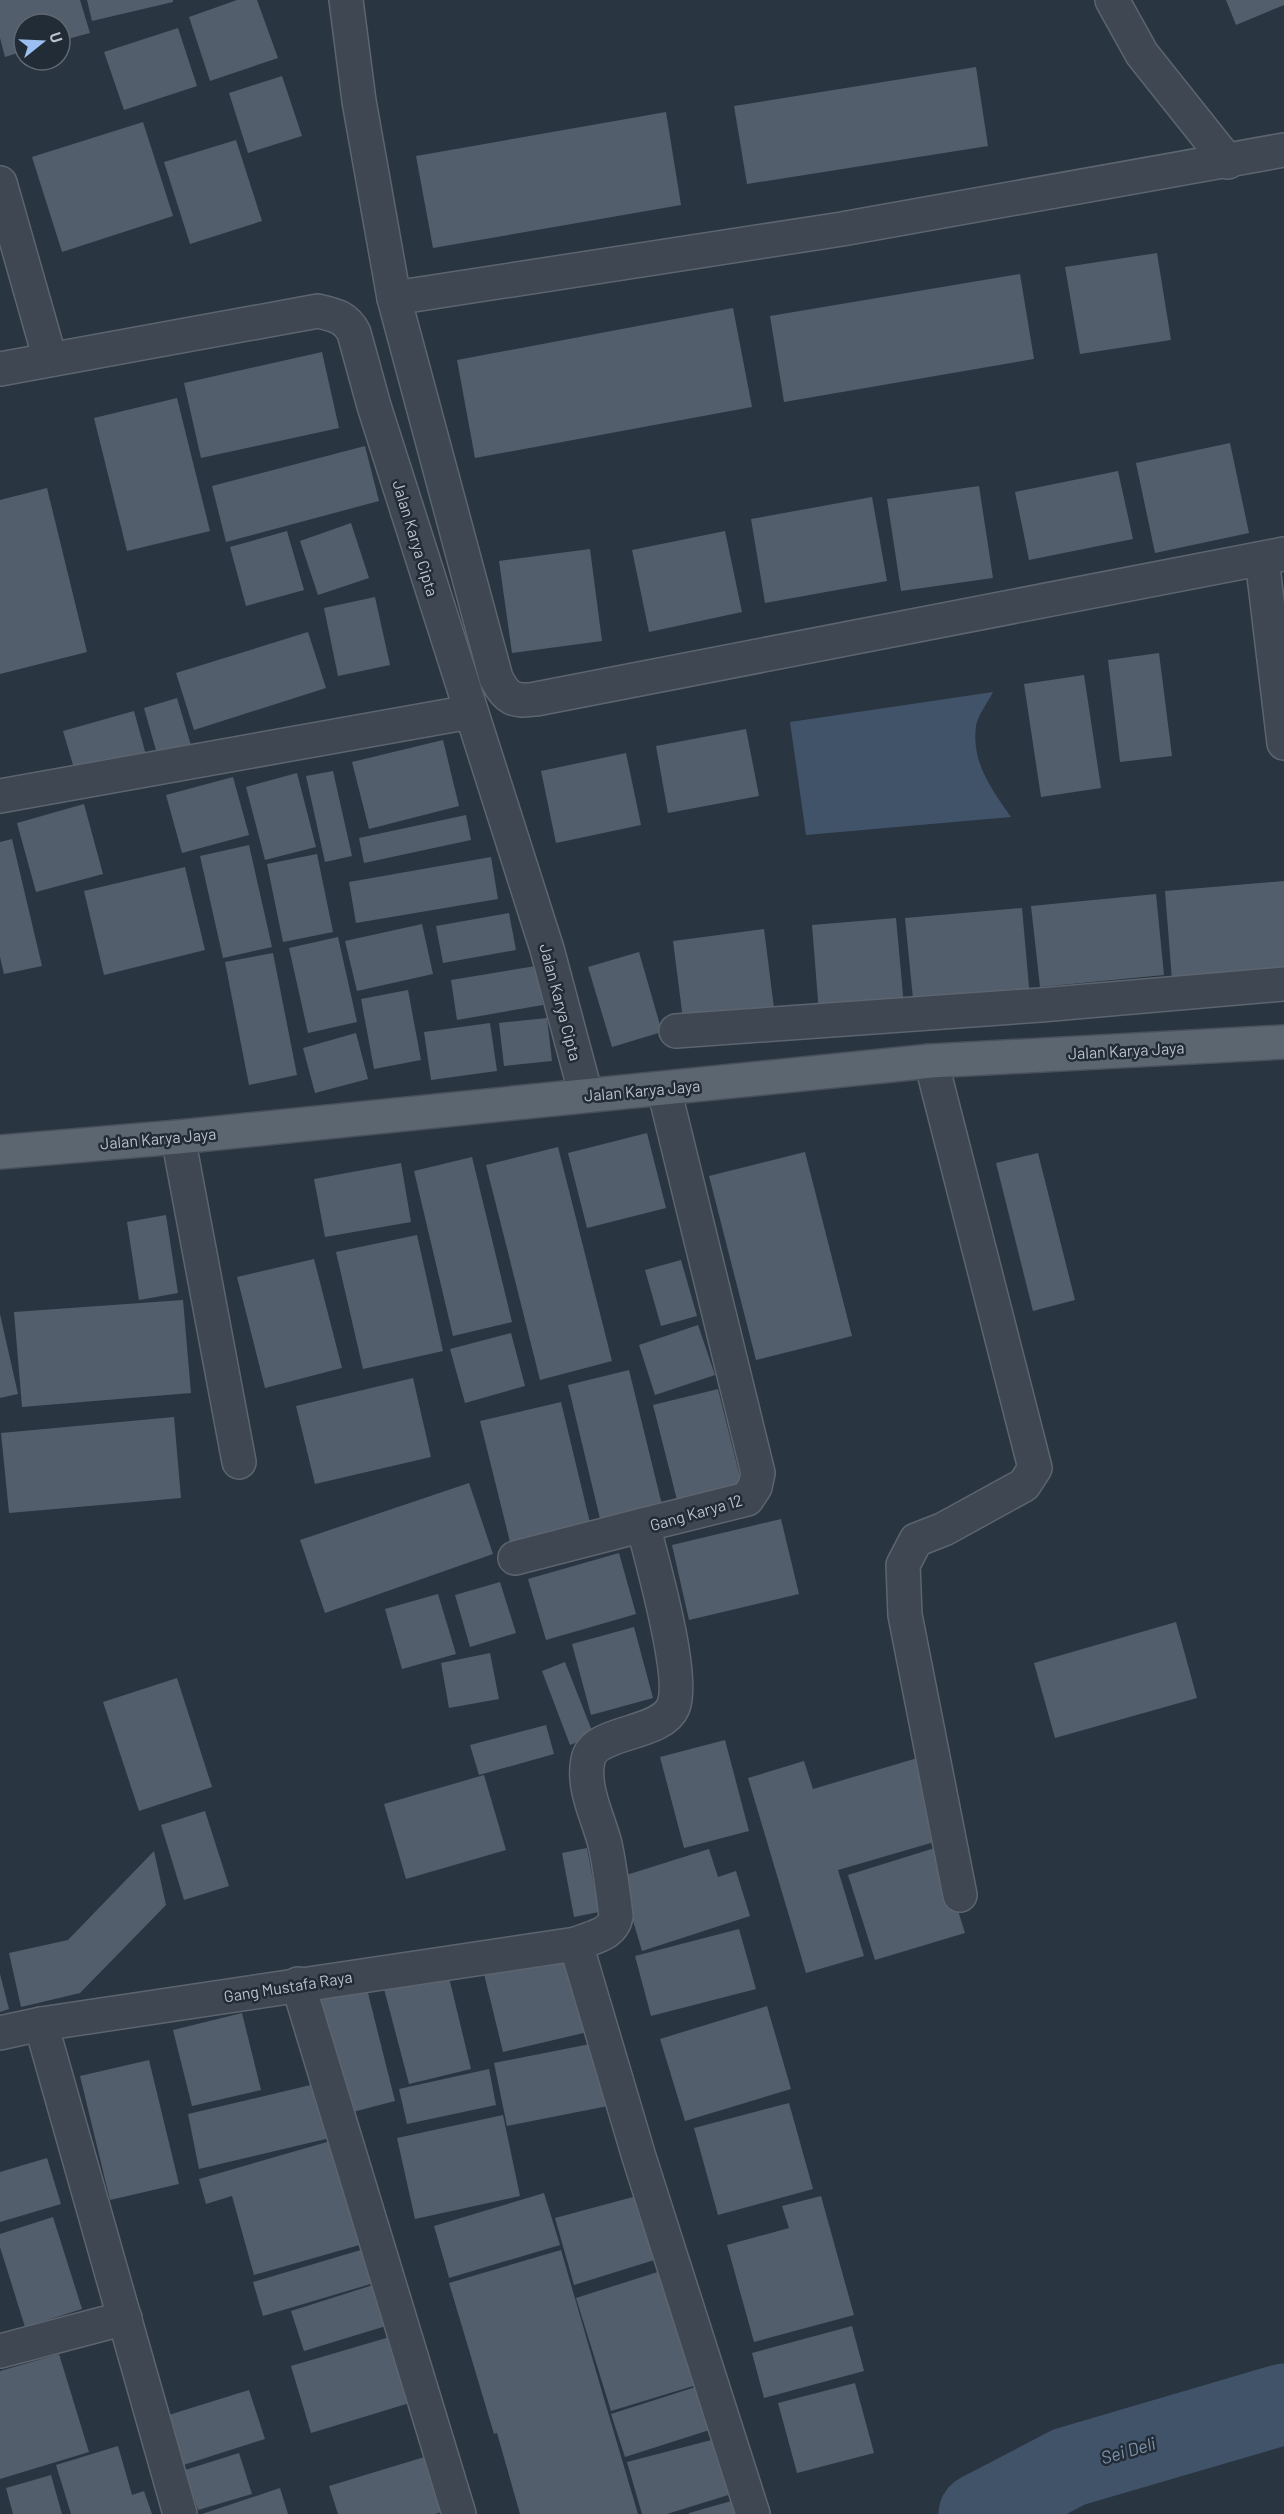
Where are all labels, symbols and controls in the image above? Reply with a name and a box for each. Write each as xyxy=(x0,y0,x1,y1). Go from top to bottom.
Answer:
north arrow xyxy=(12,12,72,72)
text: U xyxy=(46,29,67,45)
street label: Jalan Karya Cipta xyxy=(389,478,443,598)
street label: Jalan Karya Cipta xyxy=(536,941,586,1063)
street label: Jalan Karya Jaya xyxy=(1067,1037,1185,1063)
street label: Jalan Karya Jaya xyxy=(583,1075,701,1105)
street label: Jalan Karya Jaya xyxy=(99,1123,217,1153)
street label: Gang Karya 12 xyxy=(648,1490,744,1534)
street label: Gang Mustafa Raya xyxy=(222,1966,354,2006)
water label: Sei Deli xyxy=(1098,2432,1158,2468)

